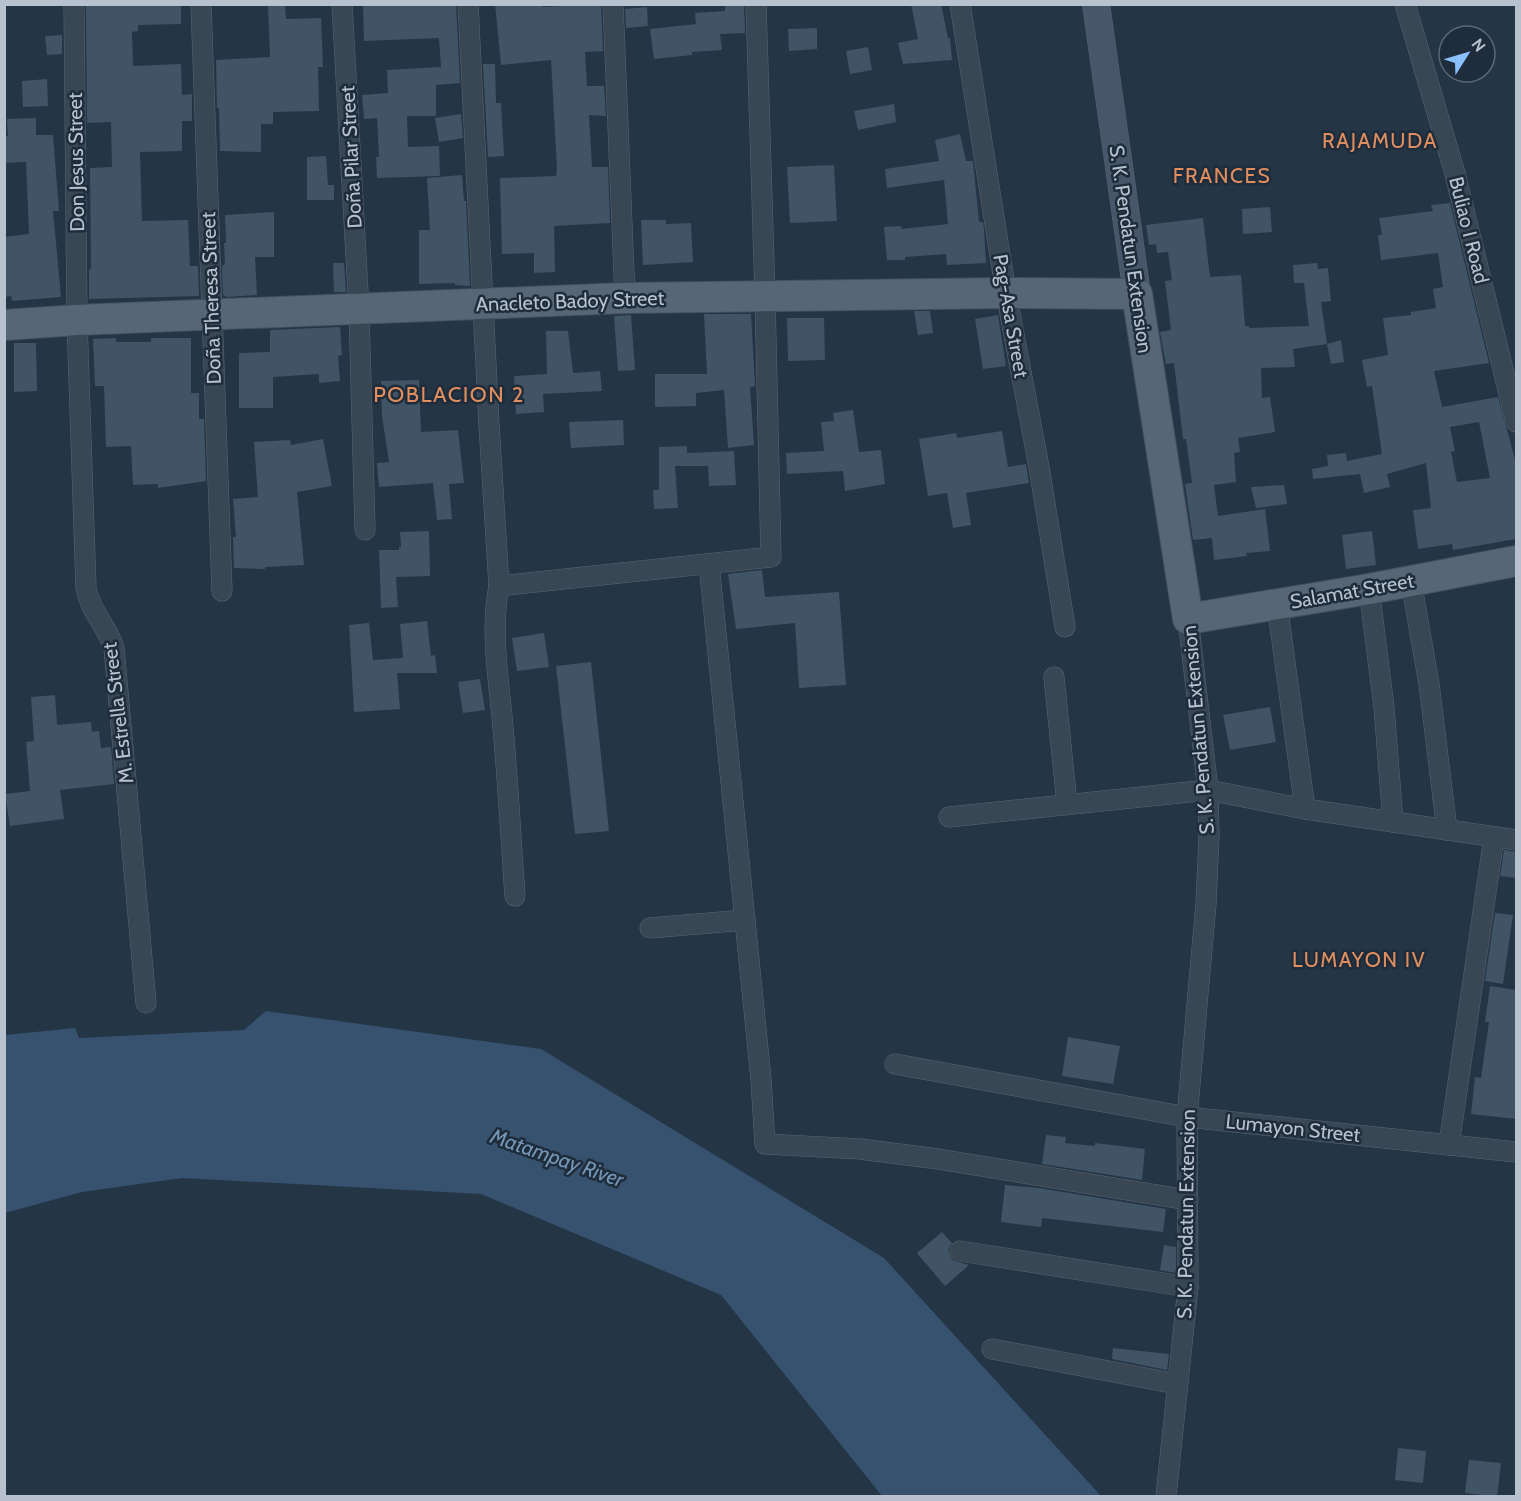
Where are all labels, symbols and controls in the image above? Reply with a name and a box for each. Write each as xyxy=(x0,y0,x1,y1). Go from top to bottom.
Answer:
north arrow xyxy=(1437,24,1497,84)
text: N xyxy=(1468,35,1490,56)
street label: Doña Pilar Street xyxy=(335,85,367,229)
street label: Don Jesus Street xyxy=(63,92,89,232)
district label: RAJAMUDA xyxy=(1322,128,1438,153)
street label: S. K. Pendatun Extension xyxy=(1105,144,1157,354)
district label: FRANCES xyxy=(1173,163,1271,188)
street label: Buliao I Road xyxy=(1444,174,1494,286)
street label: Doña Theresa Street xyxy=(196,211,226,385)
street label: Pag-Asa Street xyxy=(988,252,1034,380)
street label: Anacleto Badoy Street xyxy=(475,286,665,316)
district label: POBLACION 2 xyxy=(373,381,525,408)
street label: Salamat Street xyxy=(1288,568,1416,614)
street label: S. K. Pendatun Extension xyxy=(1177,625,1219,835)
street label: M. Estrella Street xyxy=(97,641,139,785)
district label: LUMAYON IV xyxy=(1292,947,1426,972)
street label: S. K. Pendatun Extension xyxy=(1172,1109,1200,1319)
street label: Lumayon Street xyxy=(1225,1109,1362,1147)
water label: Matampay River xyxy=(486,1123,628,1192)

